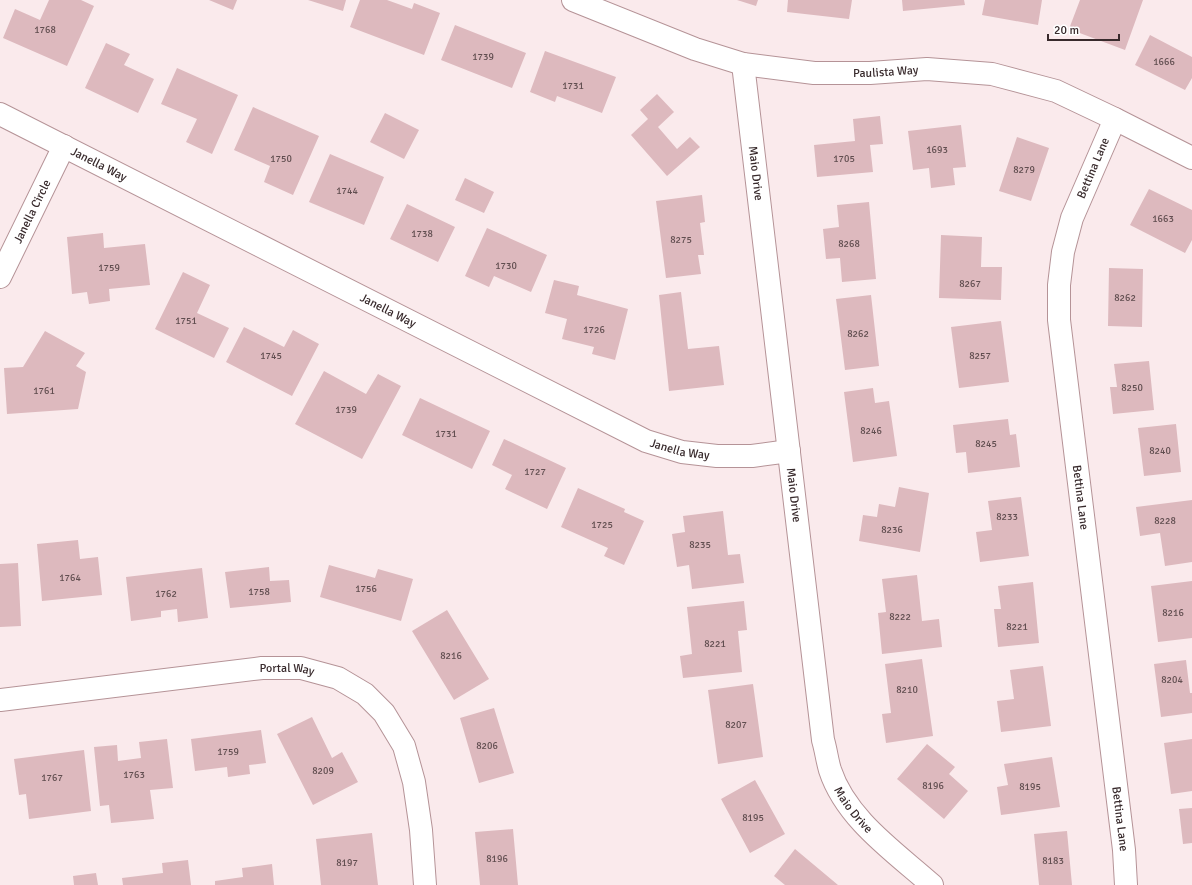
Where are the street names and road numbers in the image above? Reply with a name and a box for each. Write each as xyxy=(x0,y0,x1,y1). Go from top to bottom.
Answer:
street label: Paulista Way xyxy=(853,63,919,81)
street label: Bettina Lane xyxy=(1074,135,1113,201)
street label: Janella Way xyxy=(68,144,130,185)
street label: Maio Drive xyxy=(745,145,766,201)
street label: Janella Circle xyxy=(11,177,54,246)
street label: Janella Way xyxy=(357,290,419,331)
street label: Janella Way xyxy=(648,436,711,463)
street label: Bettina Lane xyxy=(1069,464,1092,531)
street label: Maio Drive xyxy=(783,467,804,523)
street label: Portal Way xyxy=(259,661,316,679)
street label: Maio Drive xyxy=(830,784,876,837)
street label: Bettina Lane xyxy=(1108,786,1131,852)

